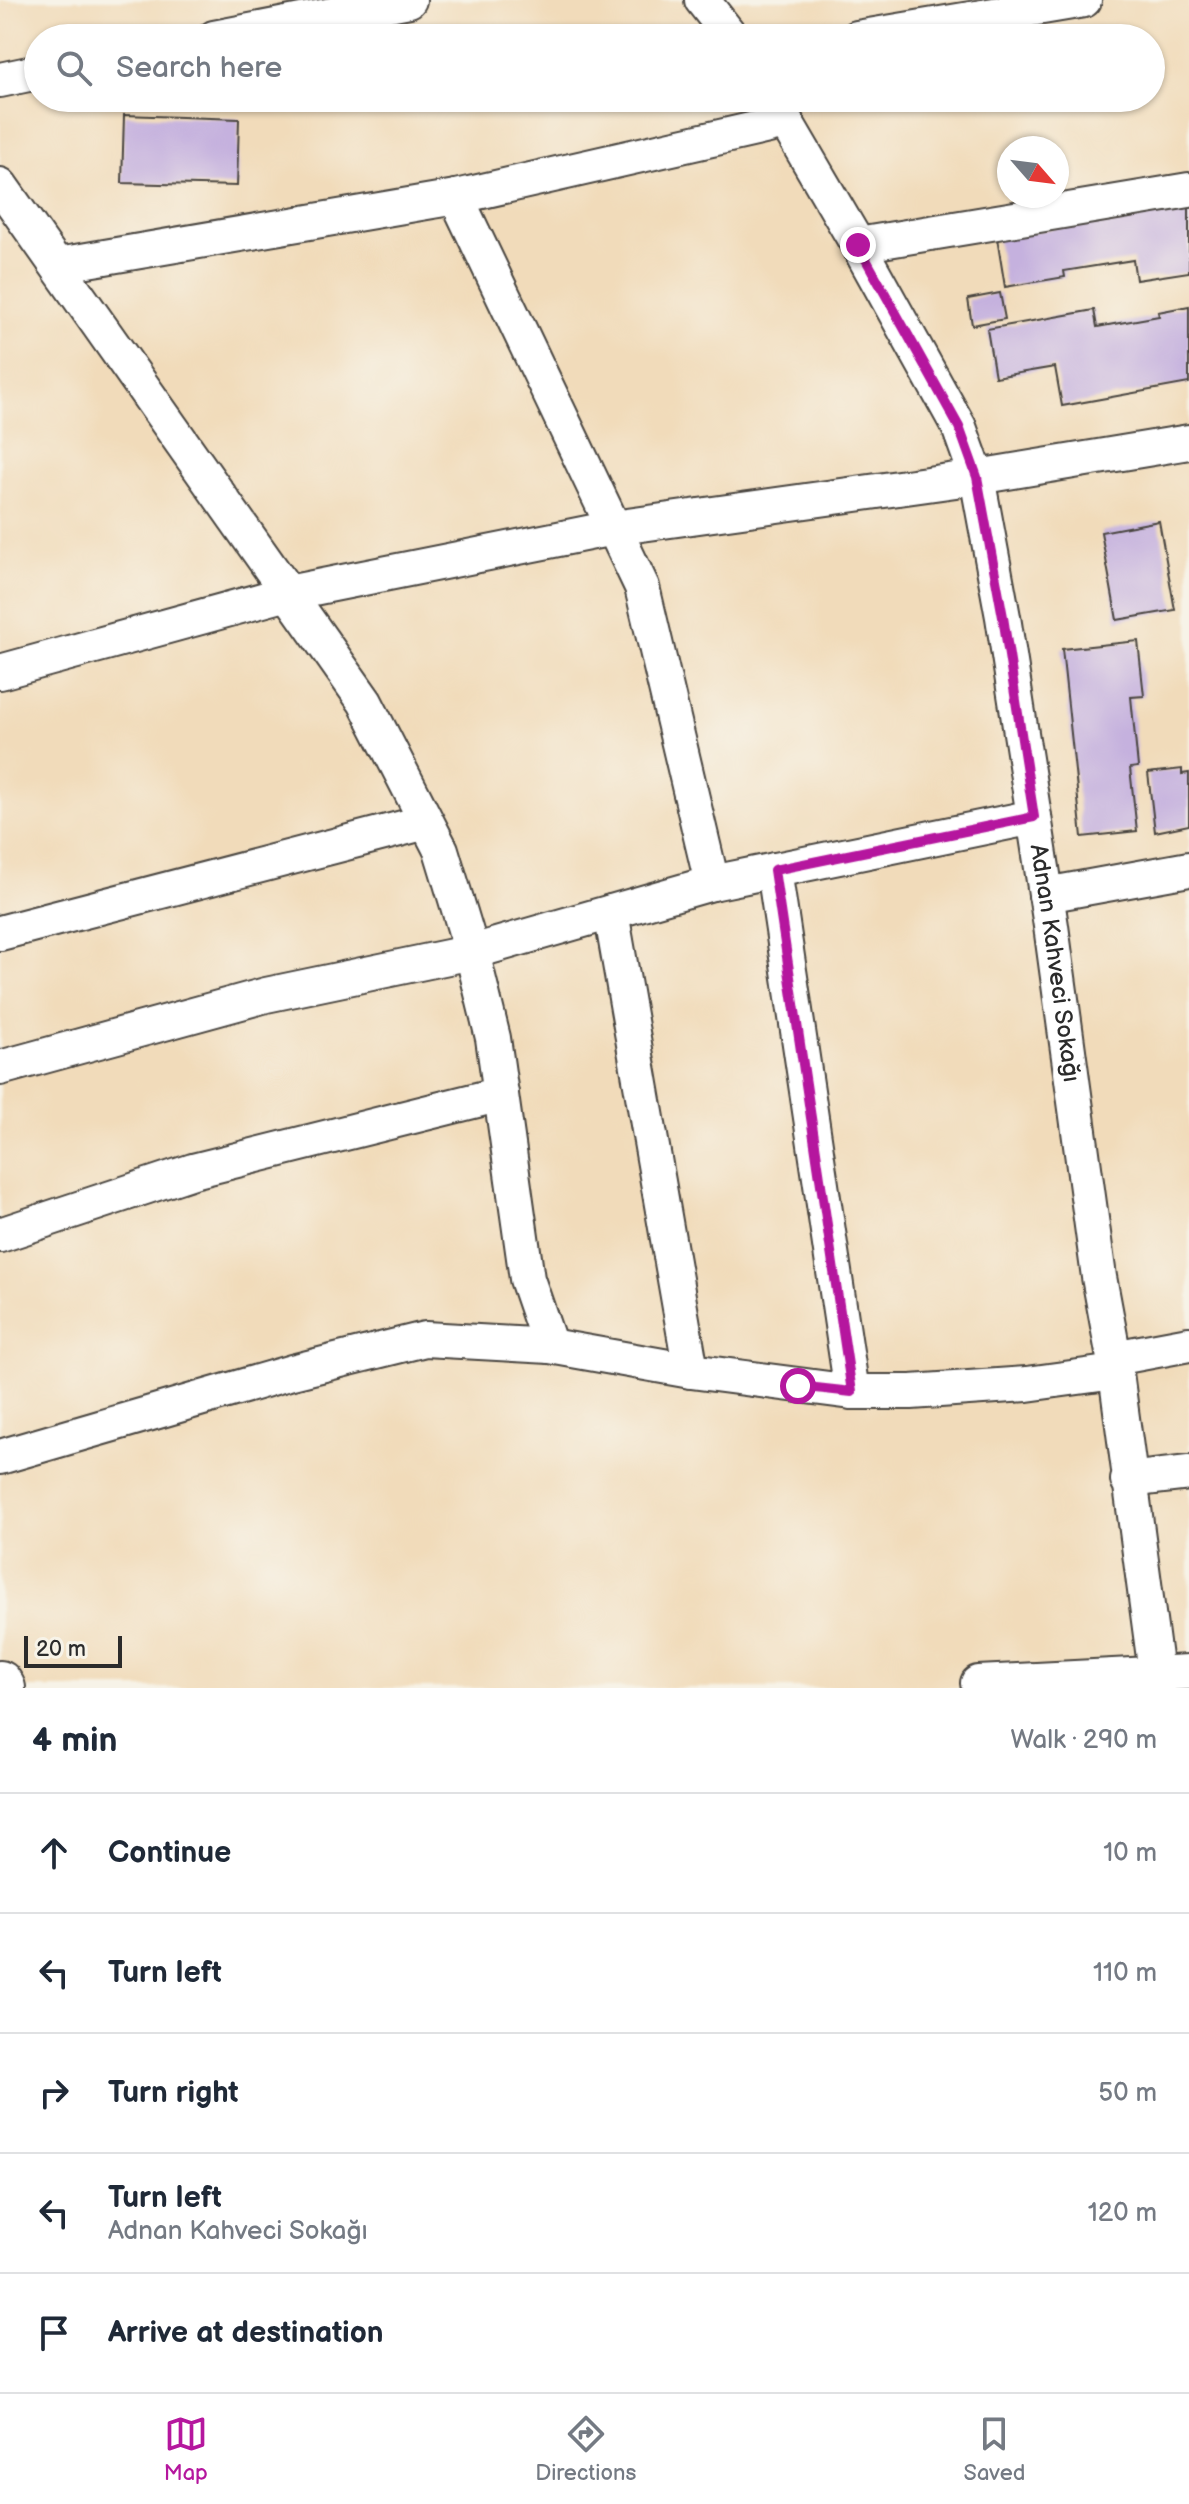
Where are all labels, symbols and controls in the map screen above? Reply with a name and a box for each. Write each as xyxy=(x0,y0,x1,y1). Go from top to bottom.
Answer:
search box xyxy=(24,24,1165,112)
icon: search xyxy=(52,46,96,90)
text: Search here xyxy=(116,50,282,86)
north arrow xyxy=(997,136,1069,208)
route end xyxy=(840,227,876,263)
street label: Adnan Kahveci Sokağı xyxy=(1024,842,1087,1084)
route start xyxy=(780,1368,816,1404)
scale bar xyxy=(24,1632,122,1668)
text: 20 m xyxy=(36,1636,86,1663)
text: 4 min xyxy=(32,1720,118,1761)
text: Walk · 290 m xyxy=(1010,1725,1157,1756)
icon: ahead xyxy=(32,1831,76,1875)
text: Continue xyxy=(108,1835,231,1871)
text: 10 m xyxy=(1103,1838,1157,1869)
icon: left xyxy=(32,1951,76,1995)
text: Turn left xyxy=(108,1955,222,1991)
text: 110 m xyxy=(1093,1958,1157,1989)
icon: right xyxy=(32,2071,76,2115)
text: Turn right xyxy=(108,2075,239,2111)
text: 50 m xyxy=(1098,2078,1157,2109)
text: Turn left xyxy=(108,2180,222,2216)
icon: left xyxy=(32,2191,76,2235)
text: 120 m xyxy=(1088,2198,1157,2229)
text: Adnan Kahveci Sokağı xyxy=(108,2216,368,2247)
icon: arrive xyxy=(32,2311,76,2355)
text: Arrive at destination xyxy=(108,2315,384,2351)
tab: Map xyxy=(164,2412,208,2487)
tab: Directions xyxy=(535,2412,636,2487)
tab: Saved xyxy=(964,2412,1025,2487)

